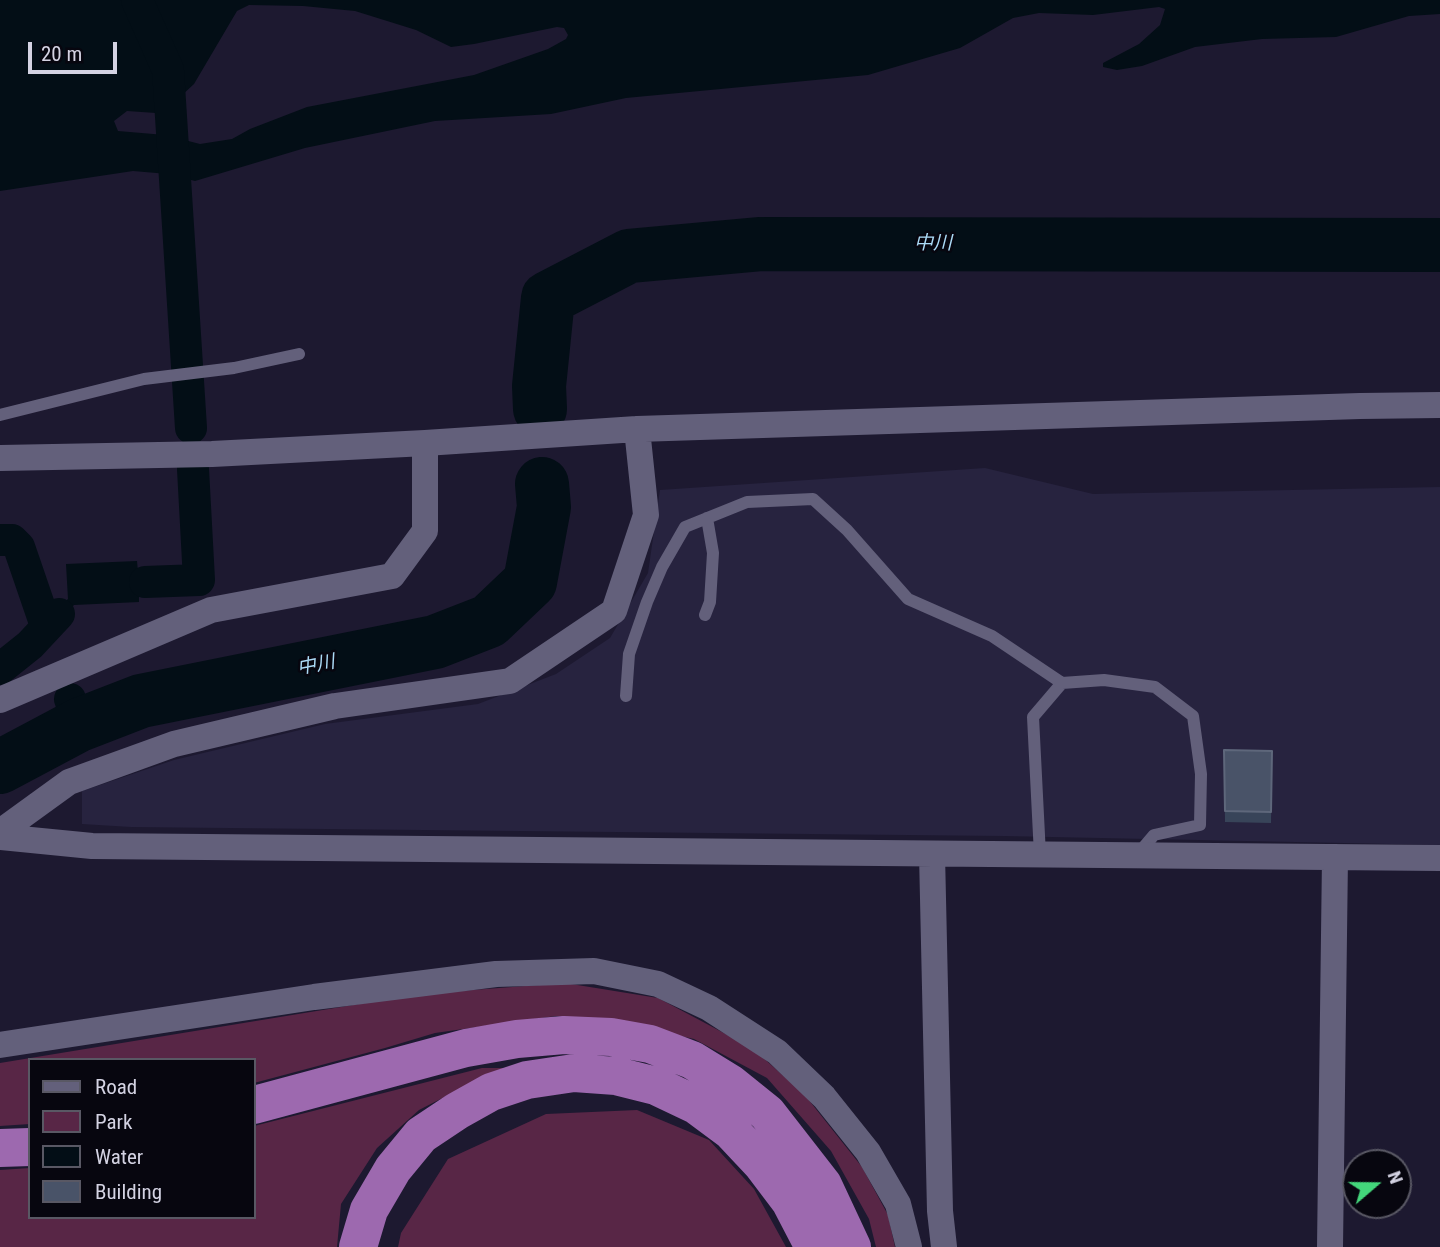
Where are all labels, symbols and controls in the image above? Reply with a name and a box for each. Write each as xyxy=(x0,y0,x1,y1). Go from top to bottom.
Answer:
scale bar xyxy=(32,28,121,72)
text: 20 m xyxy=(41,42,82,66)
water label: 中川 xyxy=(914,233,952,255)
water label: 中川 xyxy=(295,651,337,681)
legend xyxy=(28,1058,256,1219)
text: Road xyxy=(95,1075,137,1099)
text: Park xyxy=(95,1110,132,1134)
text: Water xyxy=(95,1145,143,1169)
north arrow xyxy=(1342,1149,1412,1219)
text: N xyxy=(1383,1168,1408,1187)
text: Building xyxy=(95,1180,162,1204)

